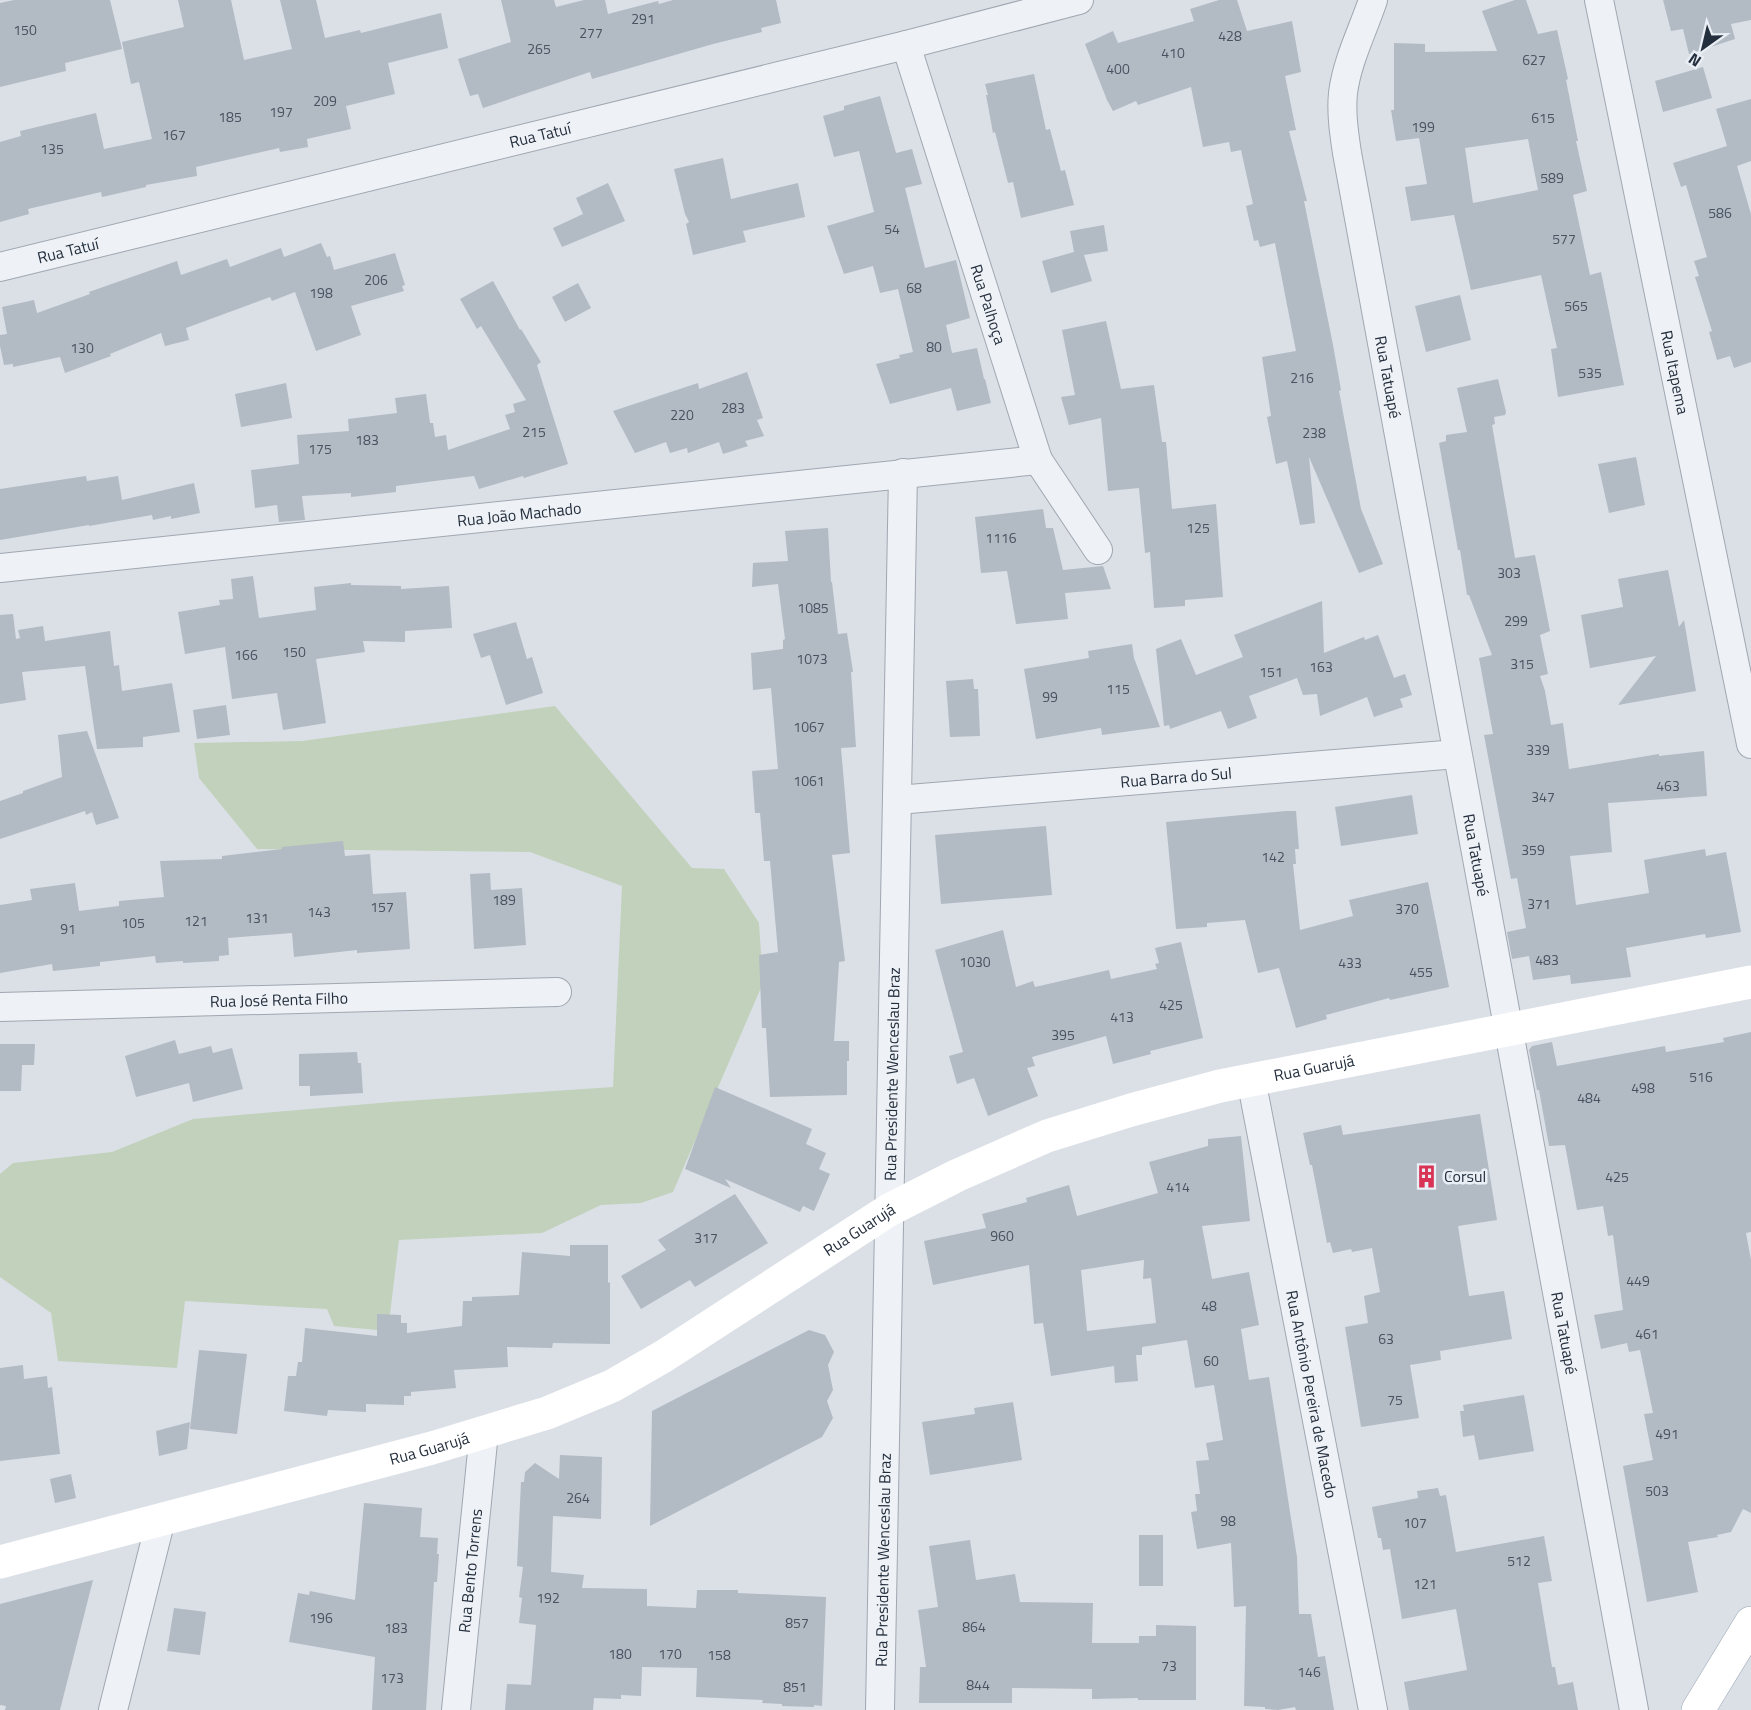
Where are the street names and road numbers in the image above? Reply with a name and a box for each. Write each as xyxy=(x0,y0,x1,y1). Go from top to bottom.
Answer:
street label: Rua Tatuí xyxy=(507,115,575,154)
street label: Rua Tatuí xyxy=(35,231,103,269)
street label: Rua Palhoça xyxy=(964,261,1012,347)
street label: Rua Itapema xyxy=(1655,328,1695,417)
street label: Rua Tatuapé xyxy=(1369,334,1408,420)
street label: Rua João Machado xyxy=(456,496,583,532)
street label: Rua Barra do Sul xyxy=(1119,761,1233,794)
street label: Rua Tatuapé xyxy=(1457,812,1496,898)
street label: Rua Presidente Wenceslau Braz xyxy=(878,967,906,1181)
street label: Rua José Renta Filho xyxy=(210,986,348,1013)
street label: Rua Guarujá xyxy=(1271,1048,1356,1087)
street label: Rua Guarujá xyxy=(818,1197,899,1262)
street label: Rua Antônio Pereira de Macedo xyxy=(1280,1288,1344,1500)
street label: Rua Tatuapé xyxy=(1545,1290,1584,1376)
street label: Rua Guarujá xyxy=(387,1425,472,1471)
street label: Rua Presidente Wenceslau Braz xyxy=(869,1453,897,1667)
street label: Rua Bento Torrens xyxy=(452,1508,488,1634)

